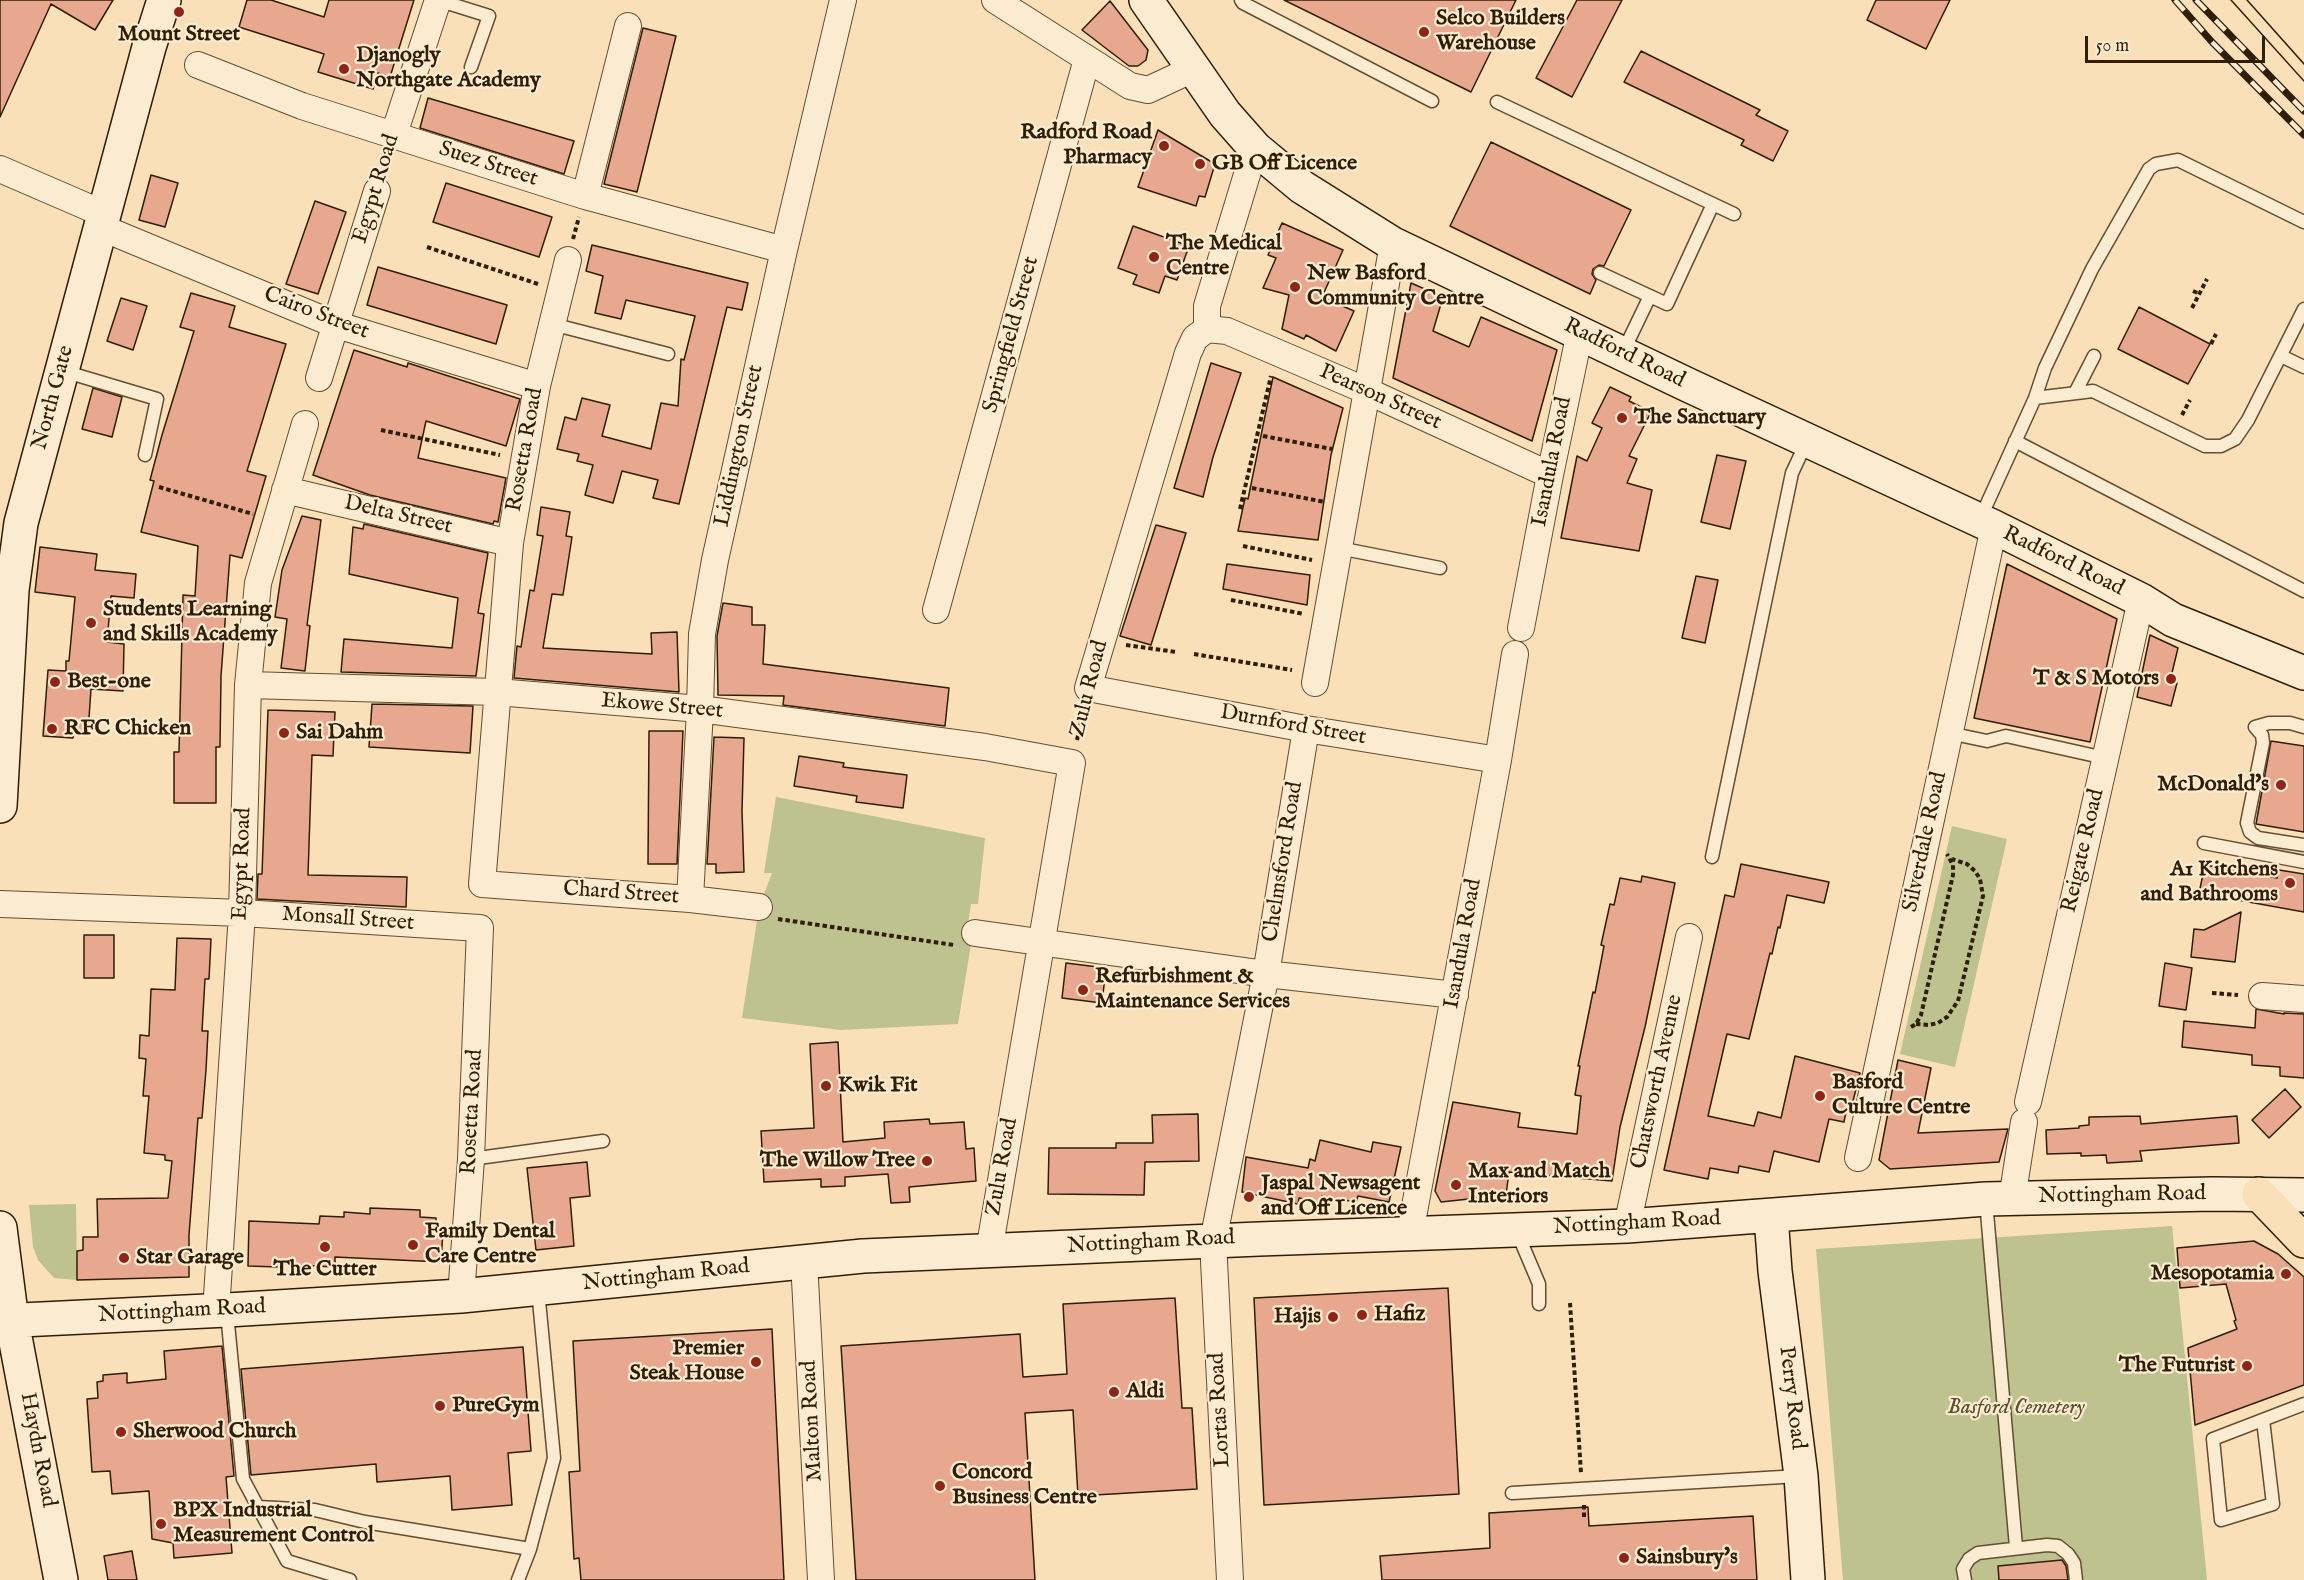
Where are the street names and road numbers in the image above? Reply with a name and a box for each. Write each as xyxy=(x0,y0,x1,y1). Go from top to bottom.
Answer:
street label: Egypt Road xyxy=(348,131,406,247)
street label: Suez Street xyxy=(435,137,541,193)
street label: Springfield Street xyxy=(978,254,1046,416)
street label: Cairo Street xyxy=(260,282,372,346)
street label: Radford Road xyxy=(1559,313,1689,395)
street label: North Gate xyxy=(27,343,81,453)
street label: Pearson Street xyxy=(1315,359,1445,437)
street label: Liddington Street xyxy=(710,363,770,529)
street label: Rosetta Road xyxy=(502,386,550,514)
street label: Isandula Road xyxy=(1527,395,1579,529)
street label: Delta Street xyxy=(341,491,455,541)
street label: Radford Road xyxy=(1998,521,2128,603)
street label: Zulu Road xyxy=(1065,638,1115,740)
street label: Ekowe Street xyxy=(600,689,724,725)
street label: Durnford Street xyxy=(1218,700,1368,752)
street label: Silverdale Road xyxy=(1898,770,1954,914)
street label: Chelmsford Road xyxy=(1258,780,1310,944)
street label: Reigate Road xyxy=(2057,787,2111,915)
street label: Egypt Road xyxy=(228,807,258,921)
street label: Chard Street xyxy=(562,877,680,911)
street label: Isandula Road xyxy=(1440,877,1488,1011)
street label: Monsall Street xyxy=(281,902,415,938)
street label: Chatsworth Avenue xyxy=(1627,992,1689,1172)
street label: Rosetta Road xyxy=(457,1049,489,1175)
street label: Zulu Road xyxy=(981,1116,1025,1218)
street label: Nottingham Road xyxy=(2038,1181,2206,1211)
street label: Nottingham Road xyxy=(1553,1206,1721,1242)
street label: Nottingham Road xyxy=(1067,1225,1235,1261)
street label: Nottingham Road xyxy=(581,1254,751,1298)
street label: Nottingham Road xyxy=(98,1294,266,1330)
street label: Perry Road xyxy=(1772,1345,1810,1451)
street label: Lortas Road xyxy=(1205,1352,1237,1468)
street label: Malton Road xyxy=(797,1360,829,1482)
street label: Haydn Road xyxy=(13,1390,61,1510)

